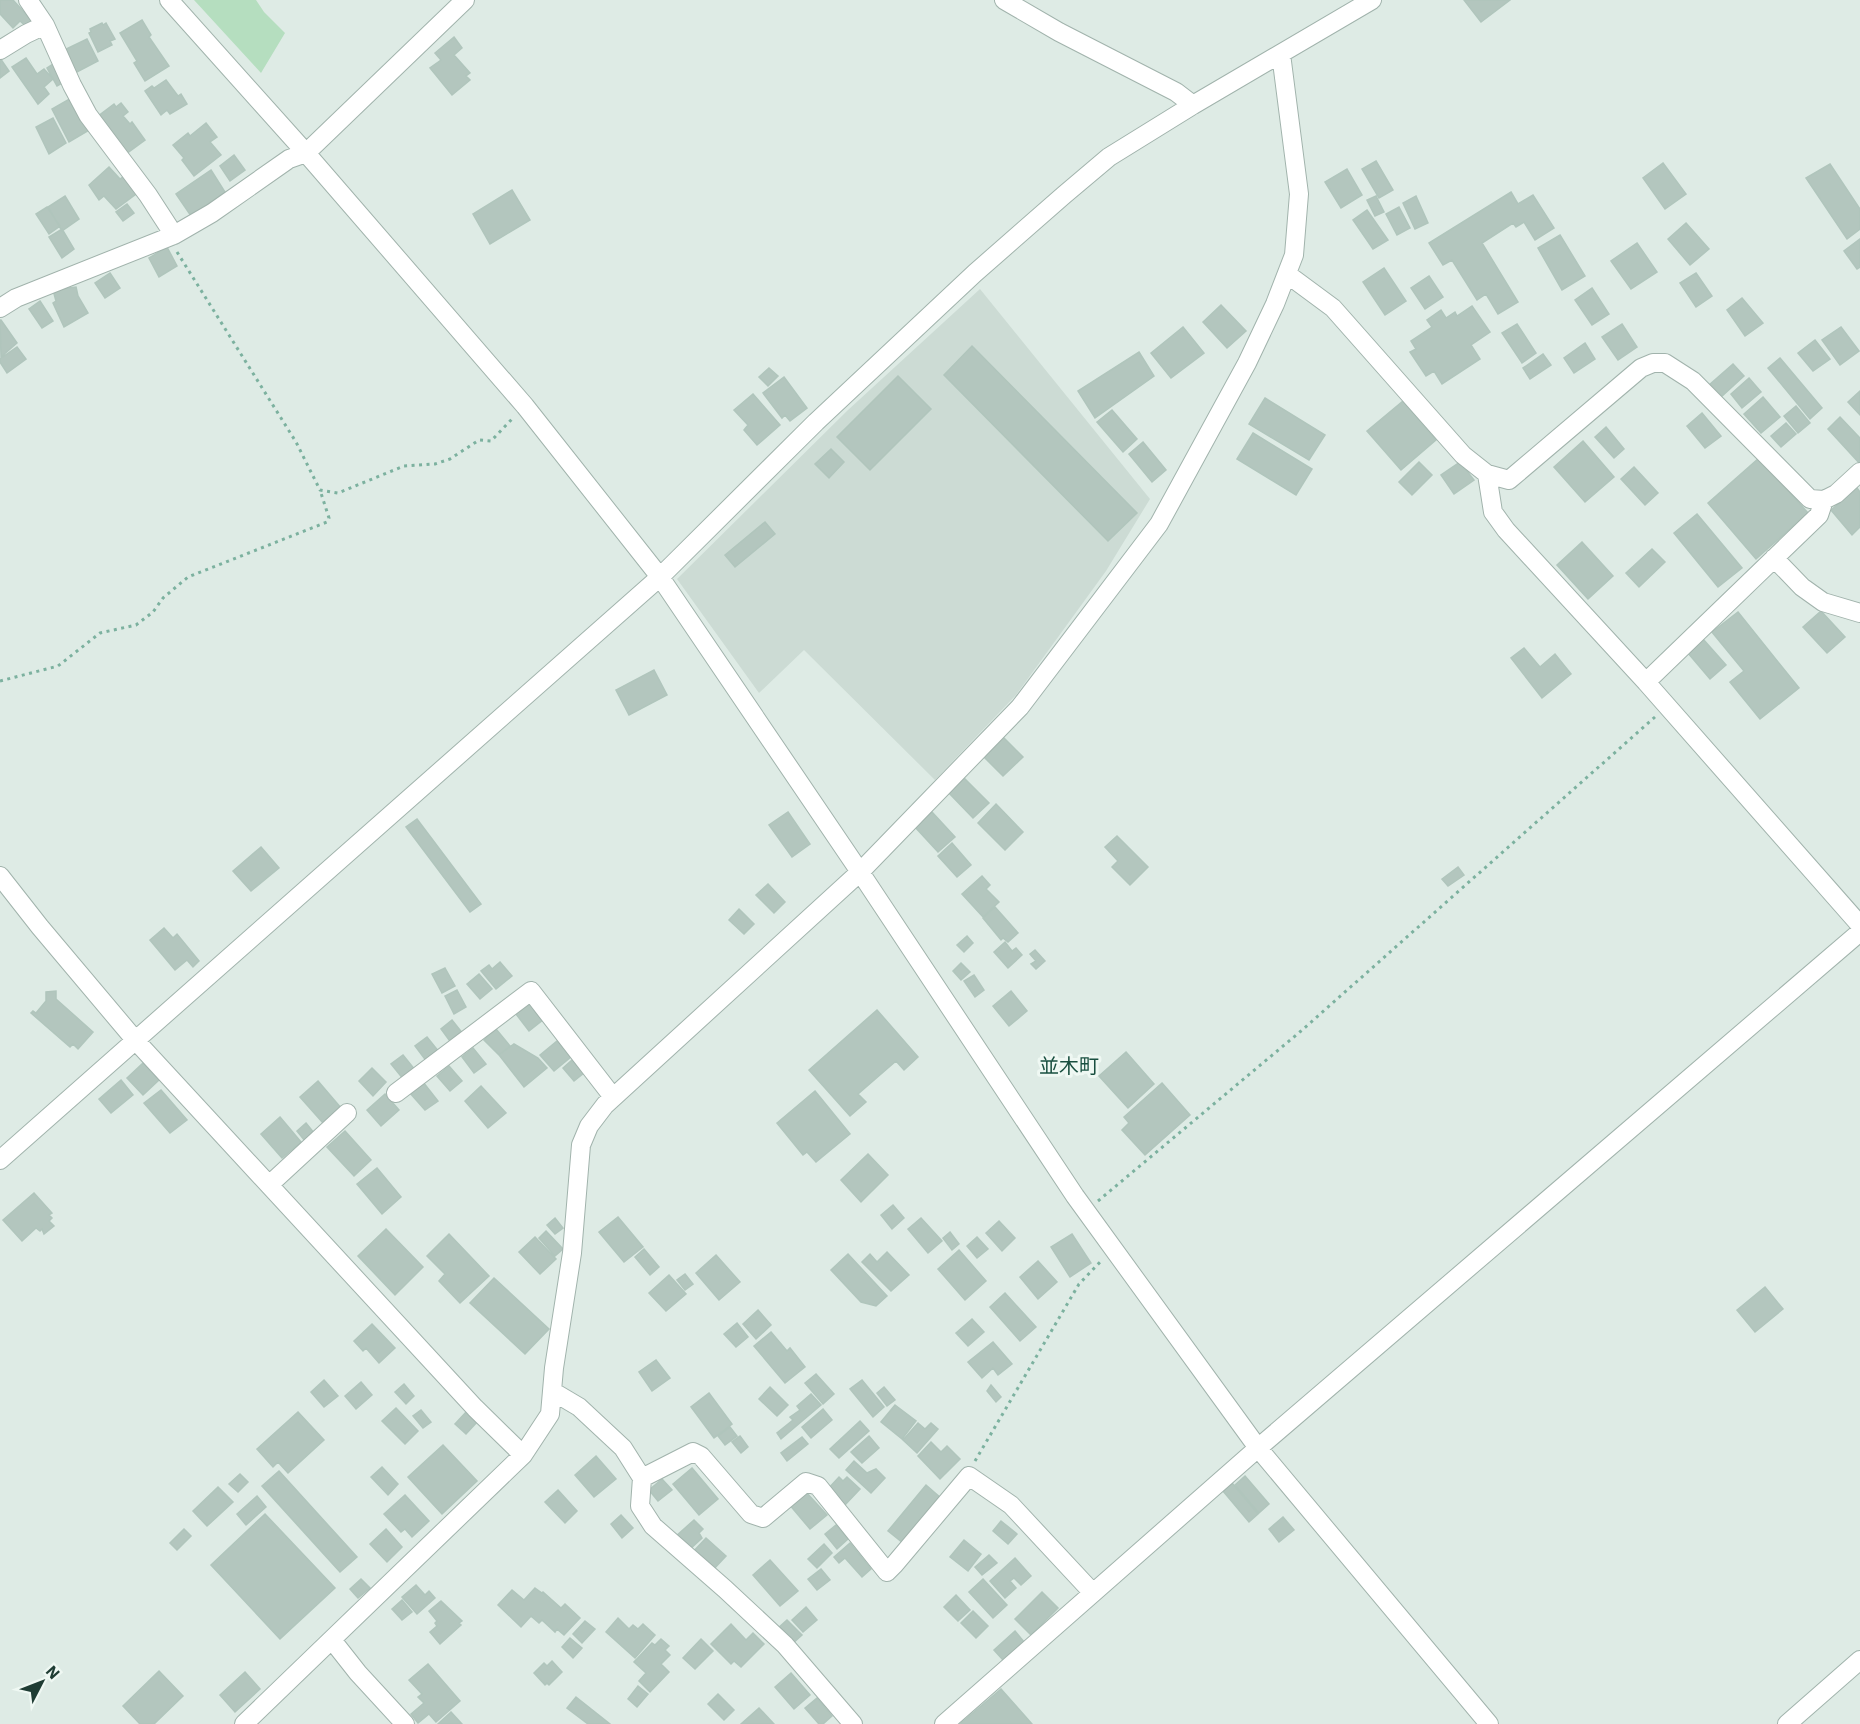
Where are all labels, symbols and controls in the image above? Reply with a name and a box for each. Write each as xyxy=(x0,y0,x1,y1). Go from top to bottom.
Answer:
district label: 並木町 xyxy=(1039,1052,1099,1079)
north arrow xyxy=(12,1652,72,1712)
text: N xyxy=(42,1661,64,1683)

